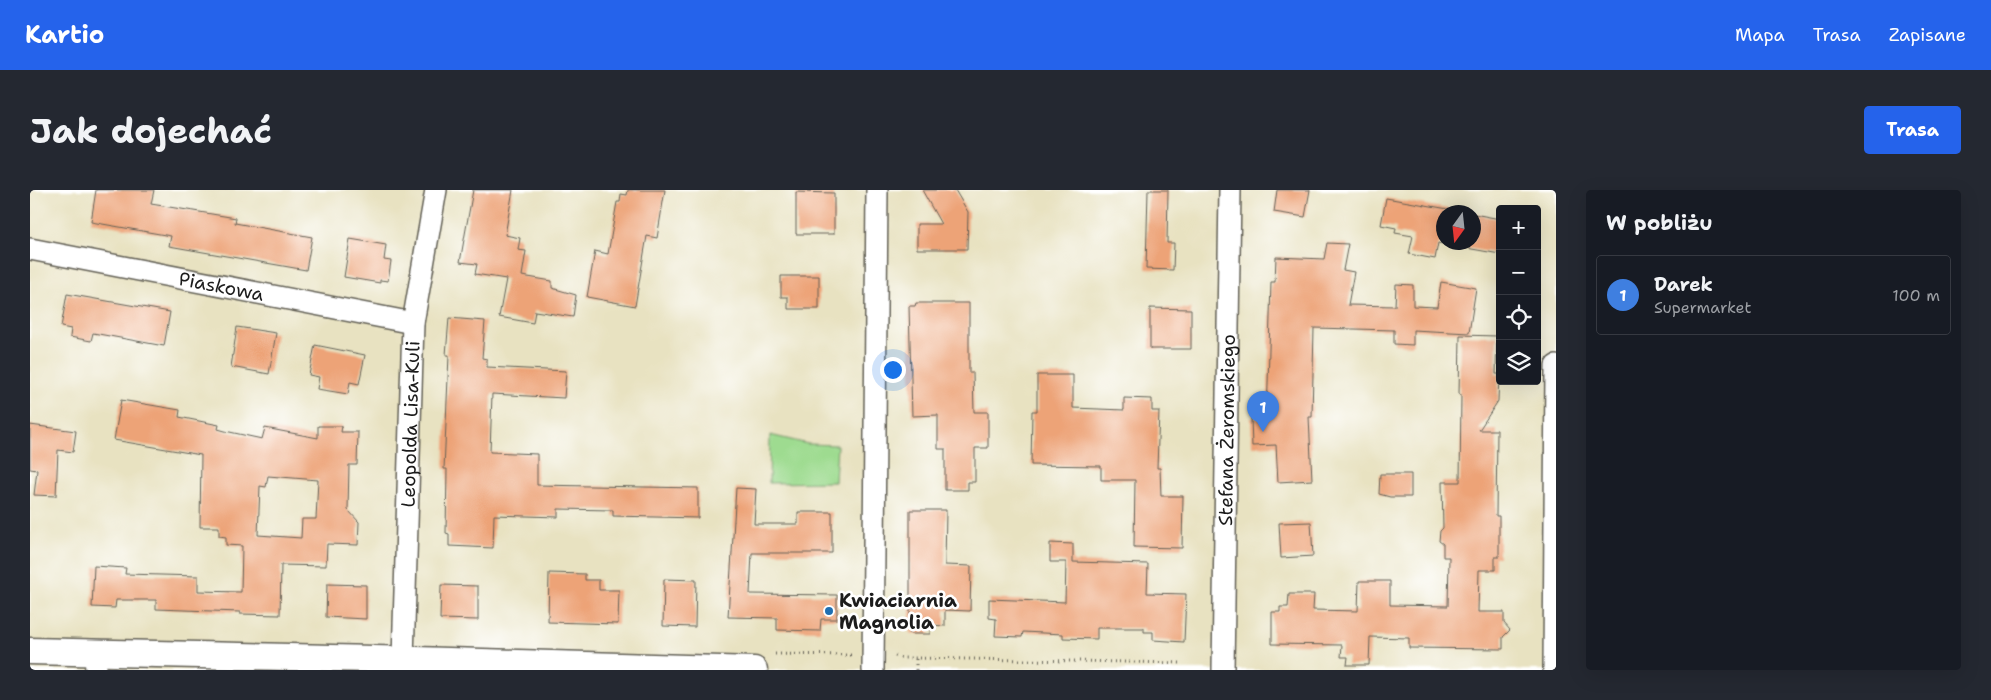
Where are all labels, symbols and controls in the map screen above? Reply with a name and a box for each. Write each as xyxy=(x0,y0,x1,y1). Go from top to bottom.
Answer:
text: Kartio xyxy=(25,19,104,51)
text: Mapa xyxy=(1735,23,1785,47)
text: Trasa xyxy=(1813,23,1861,47)
text: Zapisane xyxy=(1889,23,1966,47)
button: Trasa xyxy=(1864,106,1961,154)
text: Jak dojechać xyxy=(30,107,272,154)
north arrow xyxy=(1436,205,1481,250)
map controls xyxy=(1496,205,1541,385)
button: + xyxy=(1496,205,1541,250)
text: W pobliżu xyxy=(1606,209,1713,237)
button: − xyxy=(1496,250,1541,295)
street label: Piaskowa xyxy=(177,266,266,306)
text: Darek xyxy=(1654,272,1713,297)
text: 1 xyxy=(1619,285,1627,306)
text: 100 m xyxy=(1892,285,1940,306)
button: locate xyxy=(1496,295,1541,340)
text: Supermarket xyxy=(1654,297,1751,318)
street label: Stefana Żeromskiego xyxy=(1213,334,1240,526)
street label: Leopolda Lisa-Kuli xyxy=(395,340,425,508)
button: layers xyxy=(1496,340,1541,385)
your location xyxy=(880,357,906,383)
pin: 1 xyxy=(1247,391,1279,432)
place label: Kwiaciarnia Magnolia xyxy=(839,588,957,635)
marker: Kwiaciarnia Magnolia xyxy=(823,605,835,617)

